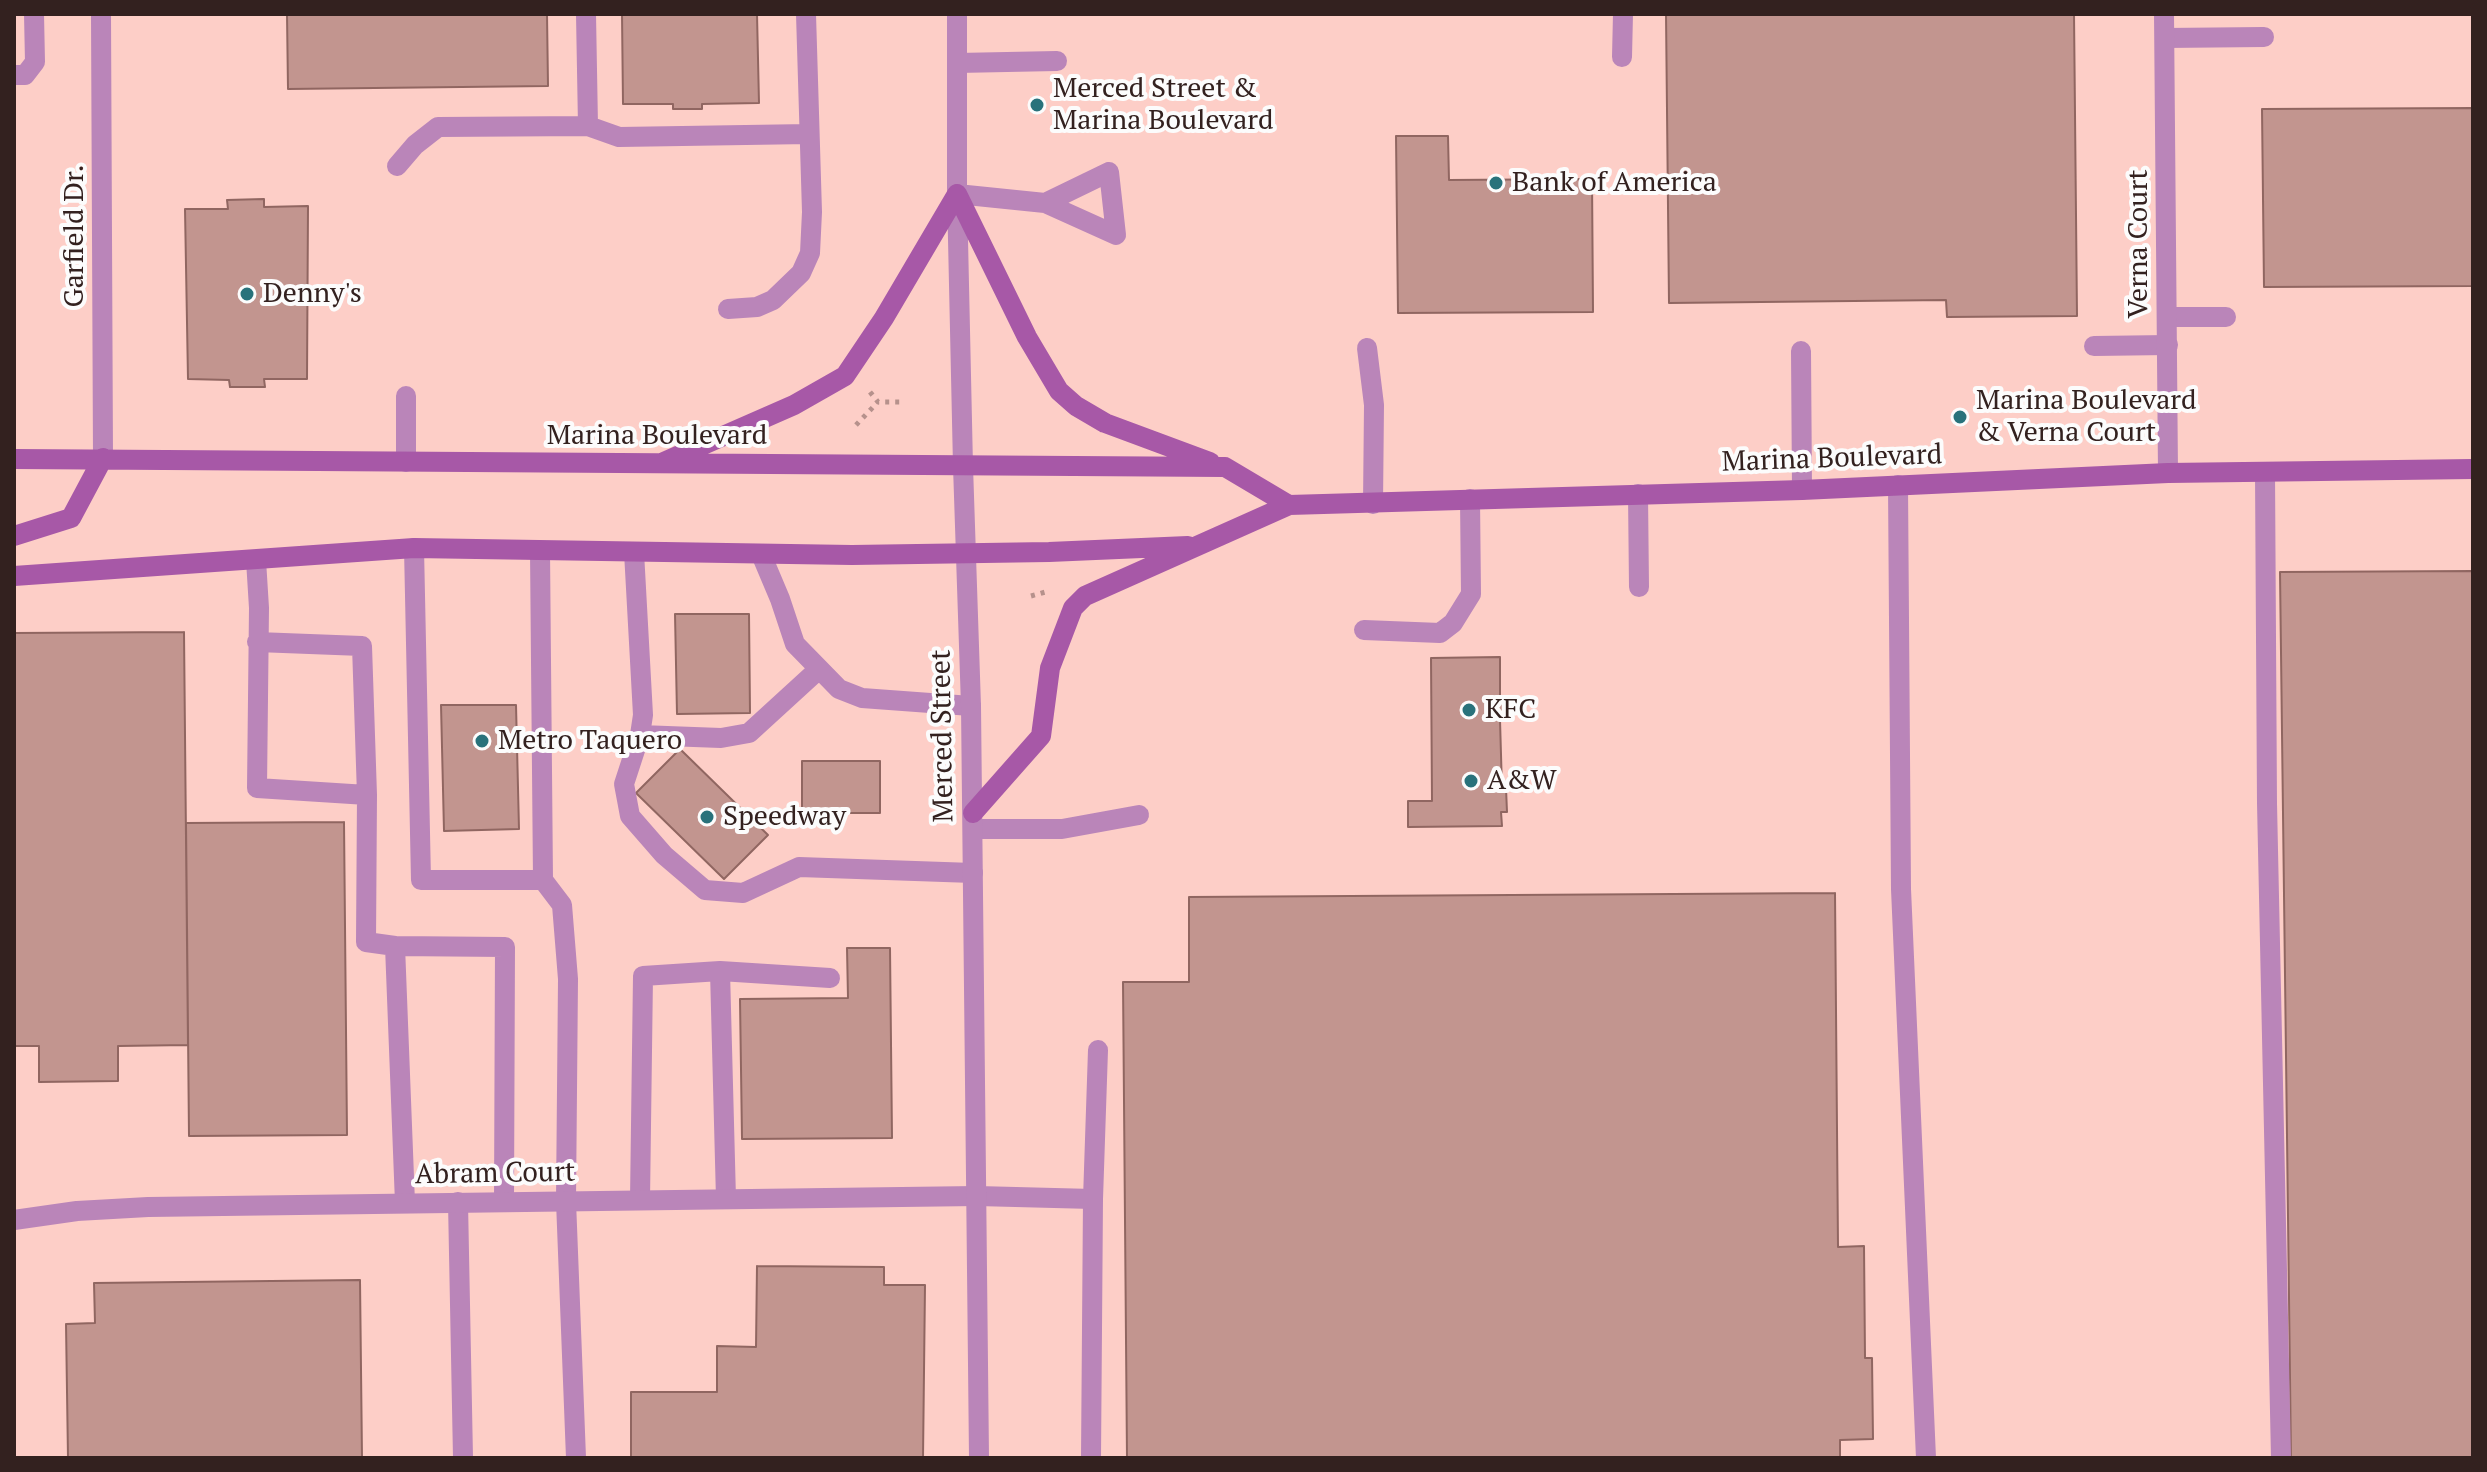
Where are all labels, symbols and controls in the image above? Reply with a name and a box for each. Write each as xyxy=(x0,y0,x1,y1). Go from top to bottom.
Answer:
place label: Merced Street & Marina Boulevard xyxy=(1053,72,1274,138)
marker: Merced Street & Marina Boulevard xyxy=(1028,96,1046,114)
street label: Garfield Dr. xyxy=(58,164,92,308)
place label: Bank of America xyxy=(1512,166,1717,200)
street label: Verna Court xyxy=(2122,169,2156,319)
marker: Bank of America xyxy=(1487,174,1505,192)
place label: Denny's xyxy=(263,277,362,311)
marker: Denny's xyxy=(238,285,256,303)
place label: Marina Boulevard & Verna Court xyxy=(1976,384,2197,450)
marker: Marina Boulevard & Verna Court xyxy=(1951,408,1969,426)
street label: Marina Boulevard xyxy=(547,419,767,453)
street label: Marina Boulevard xyxy=(1721,438,1943,480)
street label: Merced Street xyxy=(925,649,961,823)
place label: KFC xyxy=(1485,693,1536,727)
marker: KFC xyxy=(1460,701,1478,719)
place label: Metro Taquero xyxy=(498,724,682,758)
marker: Metro Taquero xyxy=(473,732,491,750)
place label: A&W xyxy=(1487,764,1557,798)
marker: A&W xyxy=(1462,772,1480,790)
place label: Speedway xyxy=(723,800,846,834)
marker: Speedway xyxy=(698,808,716,826)
street label: Abram Court xyxy=(415,1156,575,1192)

